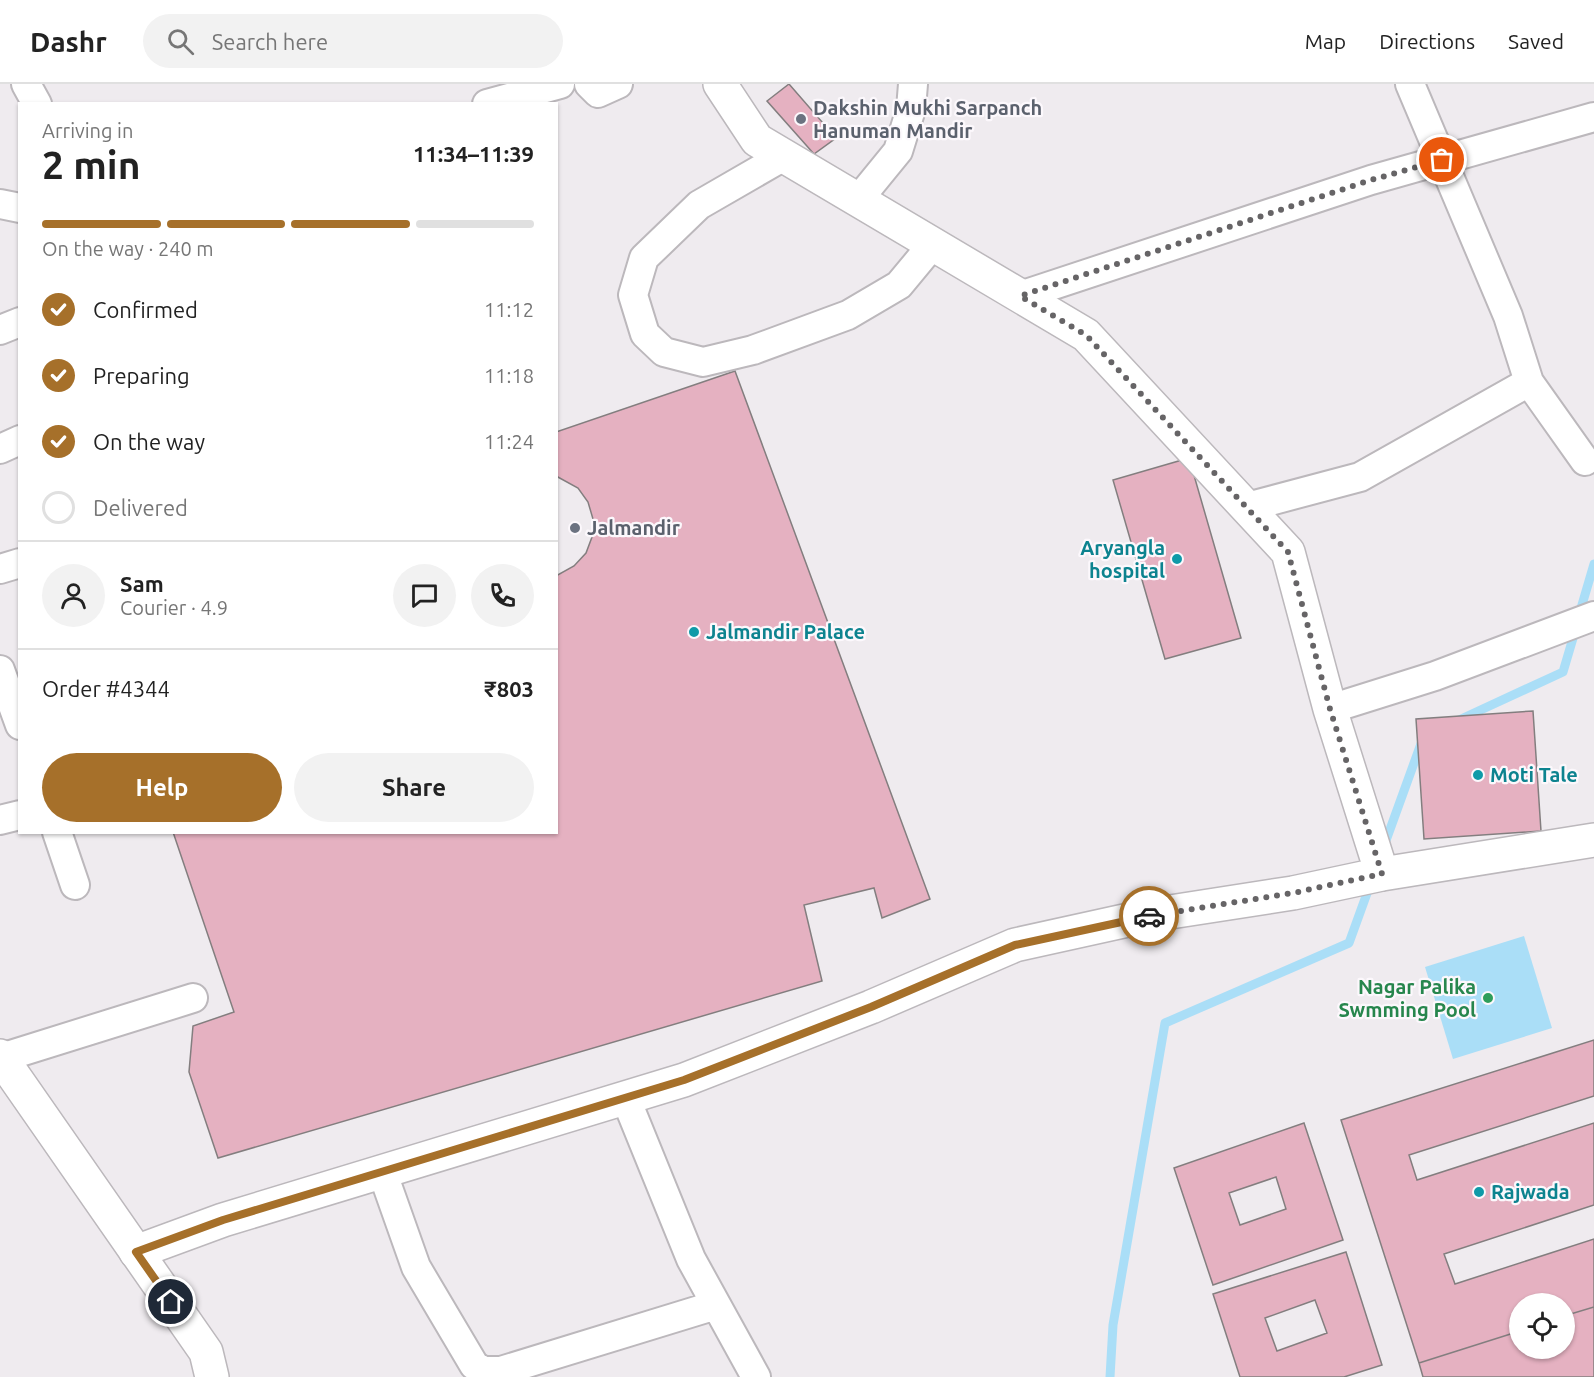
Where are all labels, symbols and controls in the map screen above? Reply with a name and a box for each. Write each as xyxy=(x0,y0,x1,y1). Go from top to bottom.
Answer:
search box xyxy=(143,14,563,68)
icon: search xyxy=(164,25,197,58)
text: Dashr xyxy=(30,26,107,57)
text: Search here xyxy=(212,29,328,54)
text: Map xyxy=(1305,29,1346,53)
text: Directions xyxy=(1379,29,1475,53)
text: Saved xyxy=(1508,29,1564,53)
place label: Dakshin Mukhi Sarpanch Hanuman Mandir xyxy=(813,96,1042,142)
marker: Dakshin Mukhi Sarpanch Hanuman Mandir xyxy=(794,112,808,126)
text: Arriving in xyxy=(42,119,133,142)
pin xyxy=(1416,134,1467,185)
text: 11:34–11:39 xyxy=(413,141,534,166)
text: 2 min xyxy=(42,143,141,186)
icon: bag xyxy=(1425,143,1458,176)
text: On the way · 240 m xyxy=(42,237,214,260)
icon: check xyxy=(42,293,75,326)
text: Confirmed xyxy=(93,297,198,322)
text: 11:12 xyxy=(484,298,534,321)
icon: check xyxy=(42,359,75,392)
text: Preparing xyxy=(93,363,190,388)
text: 11:18 xyxy=(484,364,534,387)
icon: check xyxy=(42,425,75,458)
text: On the way xyxy=(93,429,205,454)
text: 11:24 xyxy=(484,430,534,453)
text: Delivered xyxy=(93,495,188,520)
place label: Jalmandir xyxy=(587,516,681,539)
marker: Jalmandir xyxy=(568,521,582,535)
place label: Aryangla hospital xyxy=(1080,536,1165,582)
marker: Aryangla hospital xyxy=(1170,552,1184,566)
button: person xyxy=(42,564,105,627)
button: chat xyxy=(393,564,456,627)
button: phone xyxy=(471,564,534,627)
text: Sam xyxy=(120,571,164,596)
text: Courier · 4.9 xyxy=(120,596,228,619)
place label: Jalmandir Palace xyxy=(706,620,865,643)
marker: Jalmandir Palace xyxy=(687,625,701,639)
text: Order #4344 xyxy=(42,676,170,701)
text: ₹803 xyxy=(484,676,534,701)
button: Help xyxy=(42,753,282,822)
button: Share xyxy=(294,753,534,822)
place label: Moti Tale xyxy=(1490,763,1578,786)
marker: Moti Tale xyxy=(1471,768,1485,782)
courier xyxy=(1119,886,1179,946)
icon: car xyxy=(1133,900,1166,933)
place label: Nagar Palika Swmming Pool xyxy=(1338,975,1476,1021)
marker: Nagar Palika Swmming Pool xyxy=(1481,991,1495,1005)
place label: Rajwada xyxy=(1491,1180,1570,1203)
marker: Rajwada xyxy=(1472,1185,1486,1199)
pin xyxy=(145,1276,196,1327)
icon: home xyxy=(154,1285,187,1318)
map controls xyxy=(1509,1293,1575,1359)
button: locate xyxy=(1509,1293,1575,1359)

